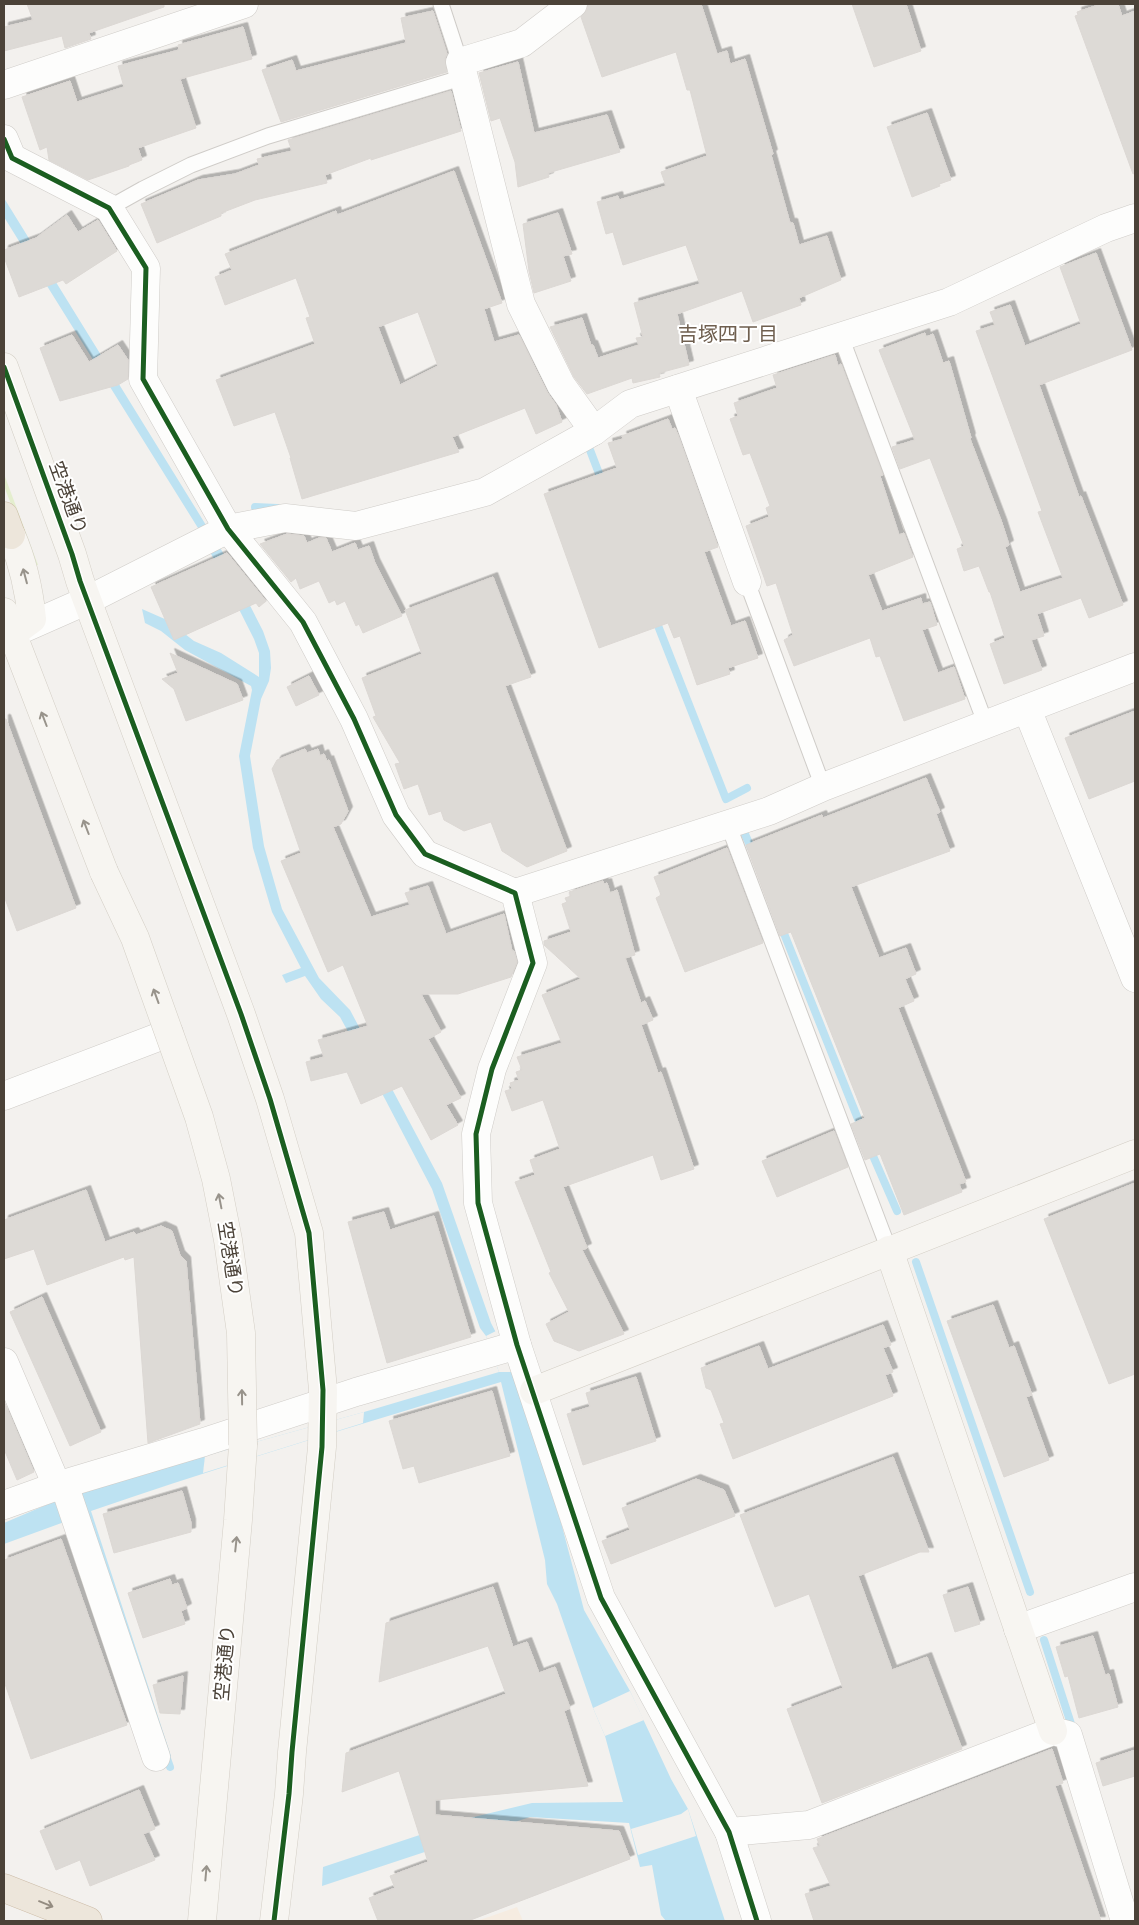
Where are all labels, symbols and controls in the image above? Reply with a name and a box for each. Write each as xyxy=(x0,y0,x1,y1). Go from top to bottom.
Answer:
district label: 吉塚四丁目 xyxy=(678,323,778,346)
street label: 空港通り xyxy=(45,459,91,537)
one-way arrow xyxy=(20,569,29,585)
one-way arrow xyxy=(39,711,48,726)
one-way arrow xyxy=(81,819,90,835)
one-way arrow xyxy=(151,989,160,1004)
one-way arrow xyxy=(215,1193,224,1209)
street label: 空港通り xyxy=(213,1220,247,1298)
one-way arrow xyxy=(237,1389,247,1405)
one-way arrow xyxy=(231,1536,241,1552)
street label: 空港通り xyxy=(211,1624,239,1702)
one-way arrow xyxy=(201,1865,211,1881)
one-way arrow xyxy=(38,1900,53,1910)

